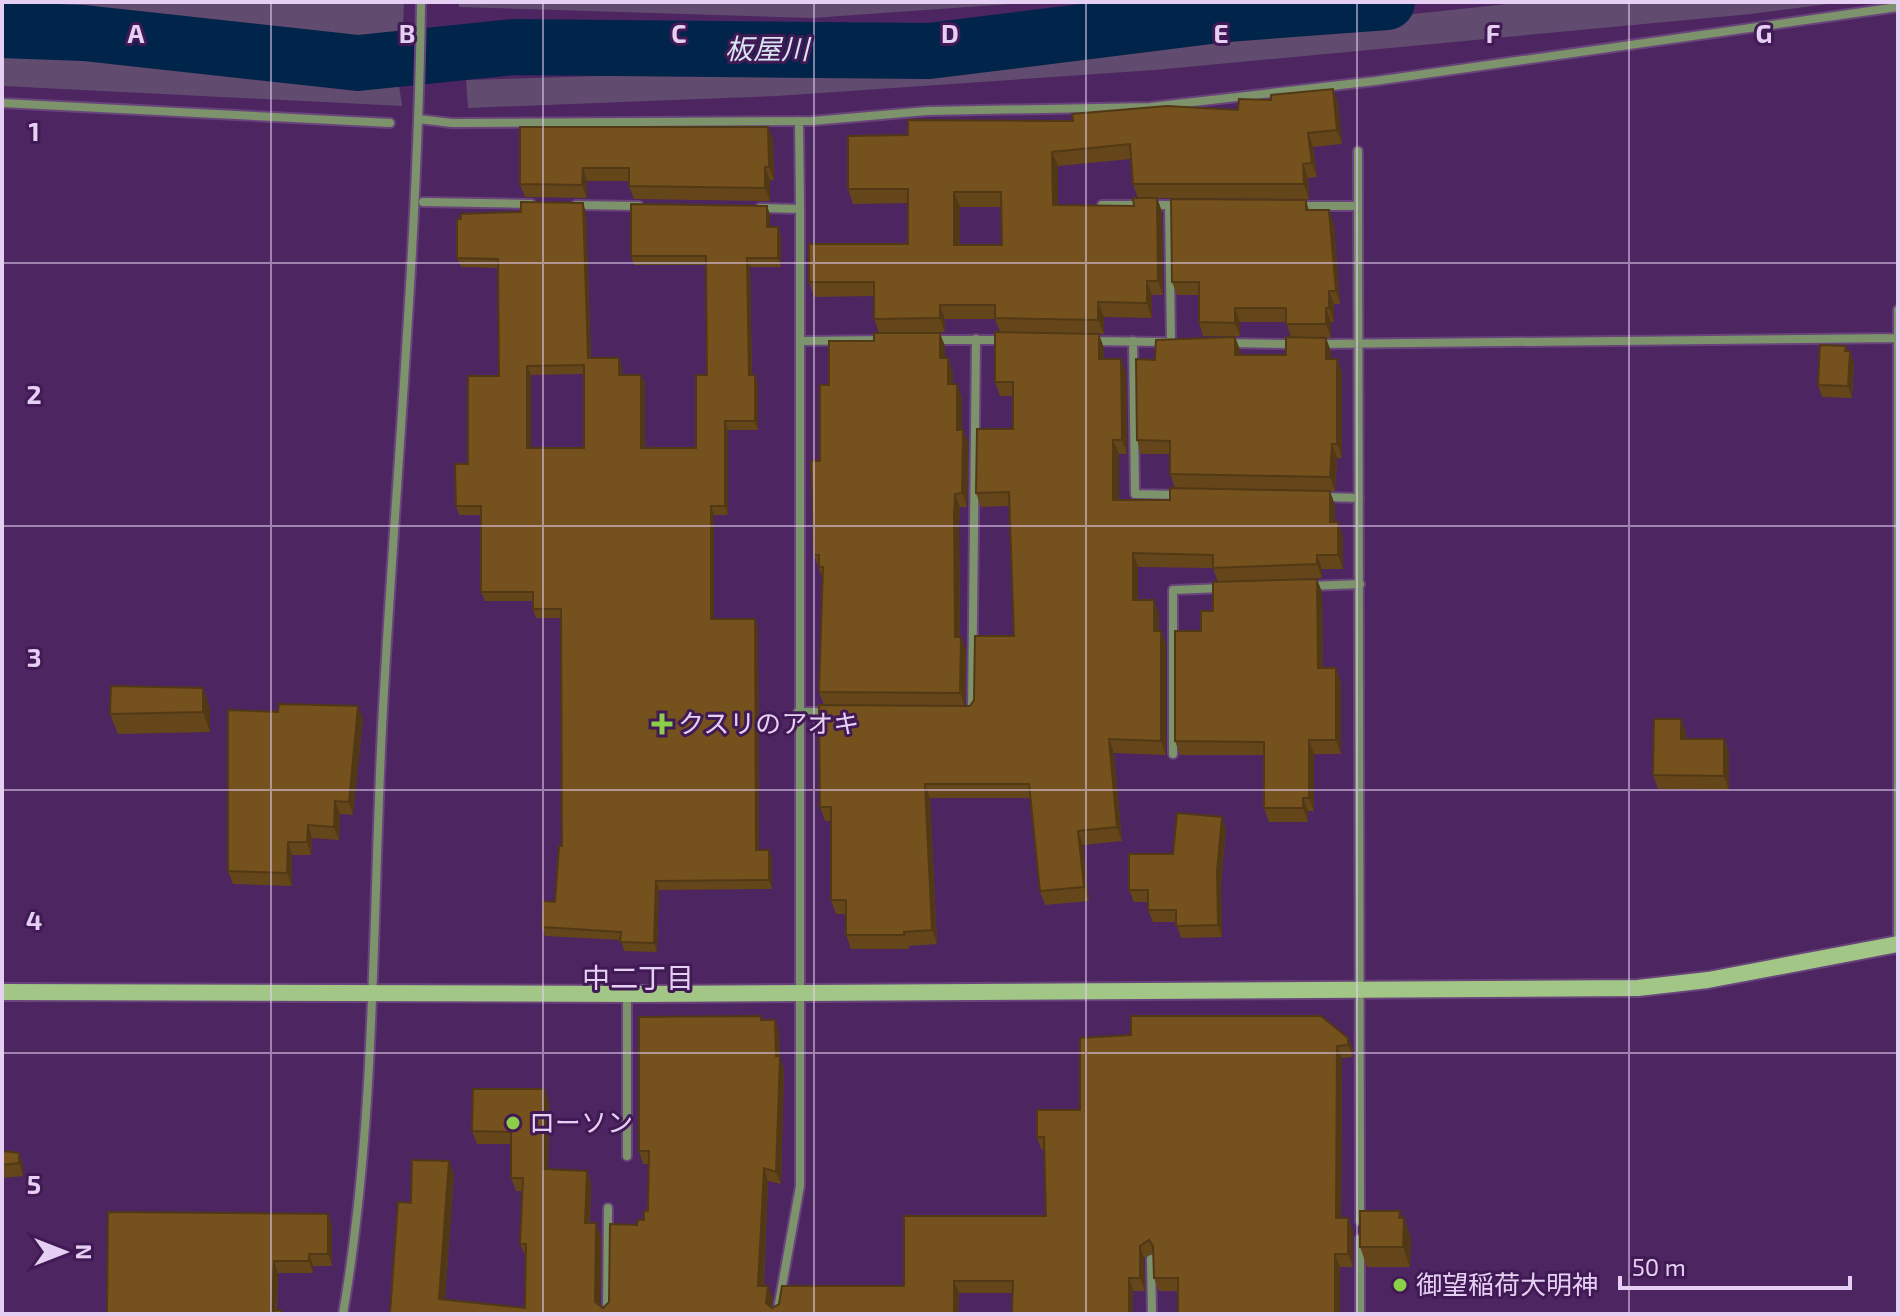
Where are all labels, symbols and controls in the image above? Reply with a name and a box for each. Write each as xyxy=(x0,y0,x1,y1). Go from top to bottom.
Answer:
text: A xyxy=(128,17,145,48)
text: B xyxy=(399,17,415,48)
text: C xyxy=(671,17,687,48)
text: D xyxy=(941,17,959,48)
text: E xyxy=(1213,17,1229,48)
text: F xyxy=(1486,17,1500,48)
text: G xyxy=(1756,17,1772,48)
water label: 板屋川 xyxy=(725,31,812,65)
text: 1 xyxy=(28,115,40,146)
text: 2 xyxy=(26,378,42,409)
text: 3 xyxy=(27,641,41,672)
place label: クスリのアオキ xyxy=(678,707,859,738)
marker: クスリのアオキ xyxy=(653,715,671,733)
text: 4 xyxy=(26,904,42,935)
district label: 中二丁目 xyxy=(582,960,694,994)
place label: ローソン xyxy=(529,1106,633,1137)
marker: ローソン xyxy=(504,1114,522,1132)
text: 5 xyxy=(27,1168,41,1199)
north arrow xyxy=(24,1212,104,1292)
scale bar xyxy=(1620,1240,1850,1290)
text: N xyxy=(72,1244,98,1260)
text: 50 m xyxy=(1632,1252,1686,1281)
place label: 御望稲荷大明神 xyxy=(1416,1268,1598,1299)
marker: 御望稲荷大明神 xyxy=(1391,1276,1409,1294)

